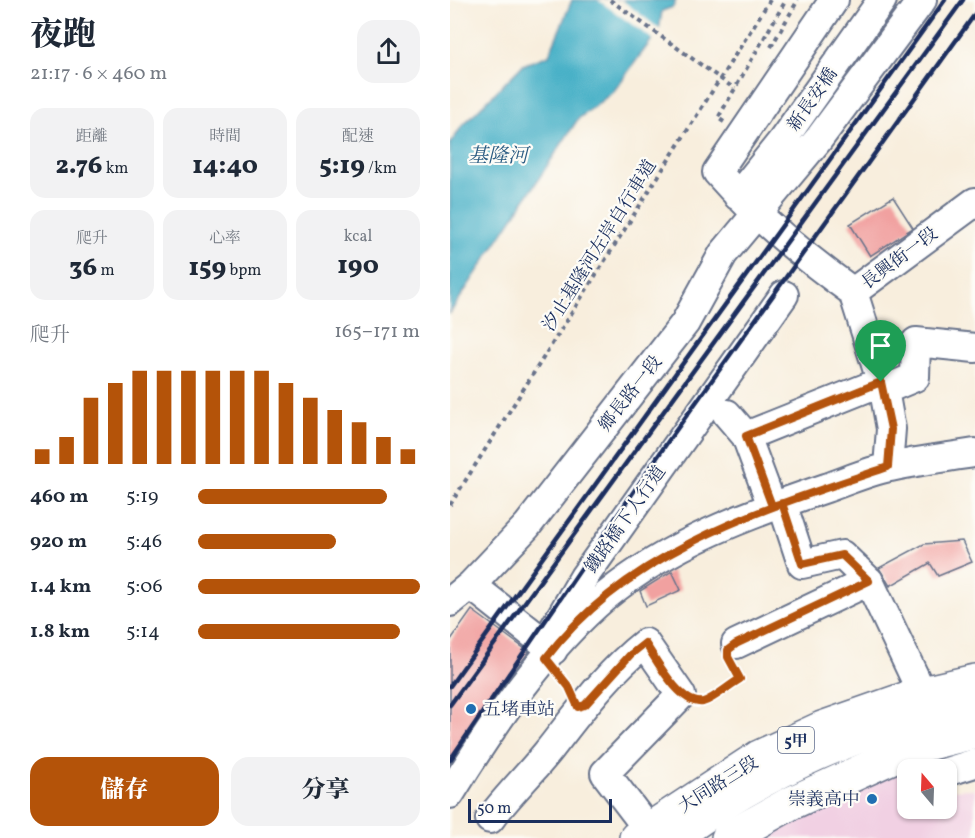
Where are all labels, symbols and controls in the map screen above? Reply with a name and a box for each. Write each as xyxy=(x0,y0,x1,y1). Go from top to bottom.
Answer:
text: 夜跑 xyxy=(30,14,96,60)
button: share xyxy=(357,20,420,83)
text: 21:17 · 6 × 460 m xyxy=(30,60,167,88)
street label: 新長安橋 xyxy=(782,63,844,137)
text: 距離 xyxy=(76,126,108,148)
text: 時間 xyxy=(209,126,241,148)
text: 配速 xyxy=(342,126,374,148)
water label: 基隆河 xyxy=(468,143,531,171)
text: 2.76 xyxy=(55,148,102,184)
text: 14:40 xyxy=(192,148,258,184)
text: 5:19 xyxy=(319,148,365,184)
street label: 汐止基隆河左岸自行車道 xyxy=(537,155,663,336)
text: km xyxy=(102,158,129,180)
text: /km xyxy=(365,158,397,180)
street label: 長興街一段 xyxy=(856,222,943,296)
text: kcal xyxy=(344,226,372,248)
text: 爬升 xyxy=(76,228,108,250)
text: 心率 xyxy=(209,228,241,250)
text: 190 xyxy=(337,248,379,284)
text: 36 xyxy=(69,250,97,286)
text: 159 xyxy=(189,250,226,286)
text: m xyxy=(97,260,115,282)
text: bpm xyxy=(226,260,261,282)
text: 165–171 m xyxy=(334,318,420,346)
pin xyxy=(855,320,906,382)
text: 爬升 xyxy=(30,322,70,350)
icon: arrive xyxy=(864,329,897,362)
street label: 鄉長路一段 xyxy=(594,351,669,437)
street label: 鐵路橋下人行道 xyxy=(580,461,673,579)
text: 460 m xyxy=(30,483,89,511)
text: 5:19 xyxy=(126,483,158,511)
text: 920 m xyxy=(30,528,87,556)
text: 5:46 xyxy=(126,528,162,556)
text: 1.4 km xyxy=(30,573,91,601)
text: 5:06 xyxy=(126,573,163,601)
text: 1.8 km xyxy=(30,618,90,646)
text: 5:14 xyxy=(126,618,160,646)
place label: 五堵車站 xyxy=(483,698,555,723)
marker: 五堵車站 xyxy=(464,702,478,716)
road number: 5甲 xyxy=(778,727,814,753)
street label: 大同路三段 xyxy=(674,751,764,820)
button: 儲存 xyxy=(30,757,219,826)
button: 分享 xyxy=(231,757,420,826)
north arrow xyxy=(897,759,957,819)
map controls xyxy=(897,759,957,819)
place label: 崇義高中 xyxy=(788,788,860,813)
marker: 崇義高中 xyxy=(865,792,879,806)
scale bar xyxy=(468,796,612,824)
text: 50 m xyxy=(477,798,511,820)

